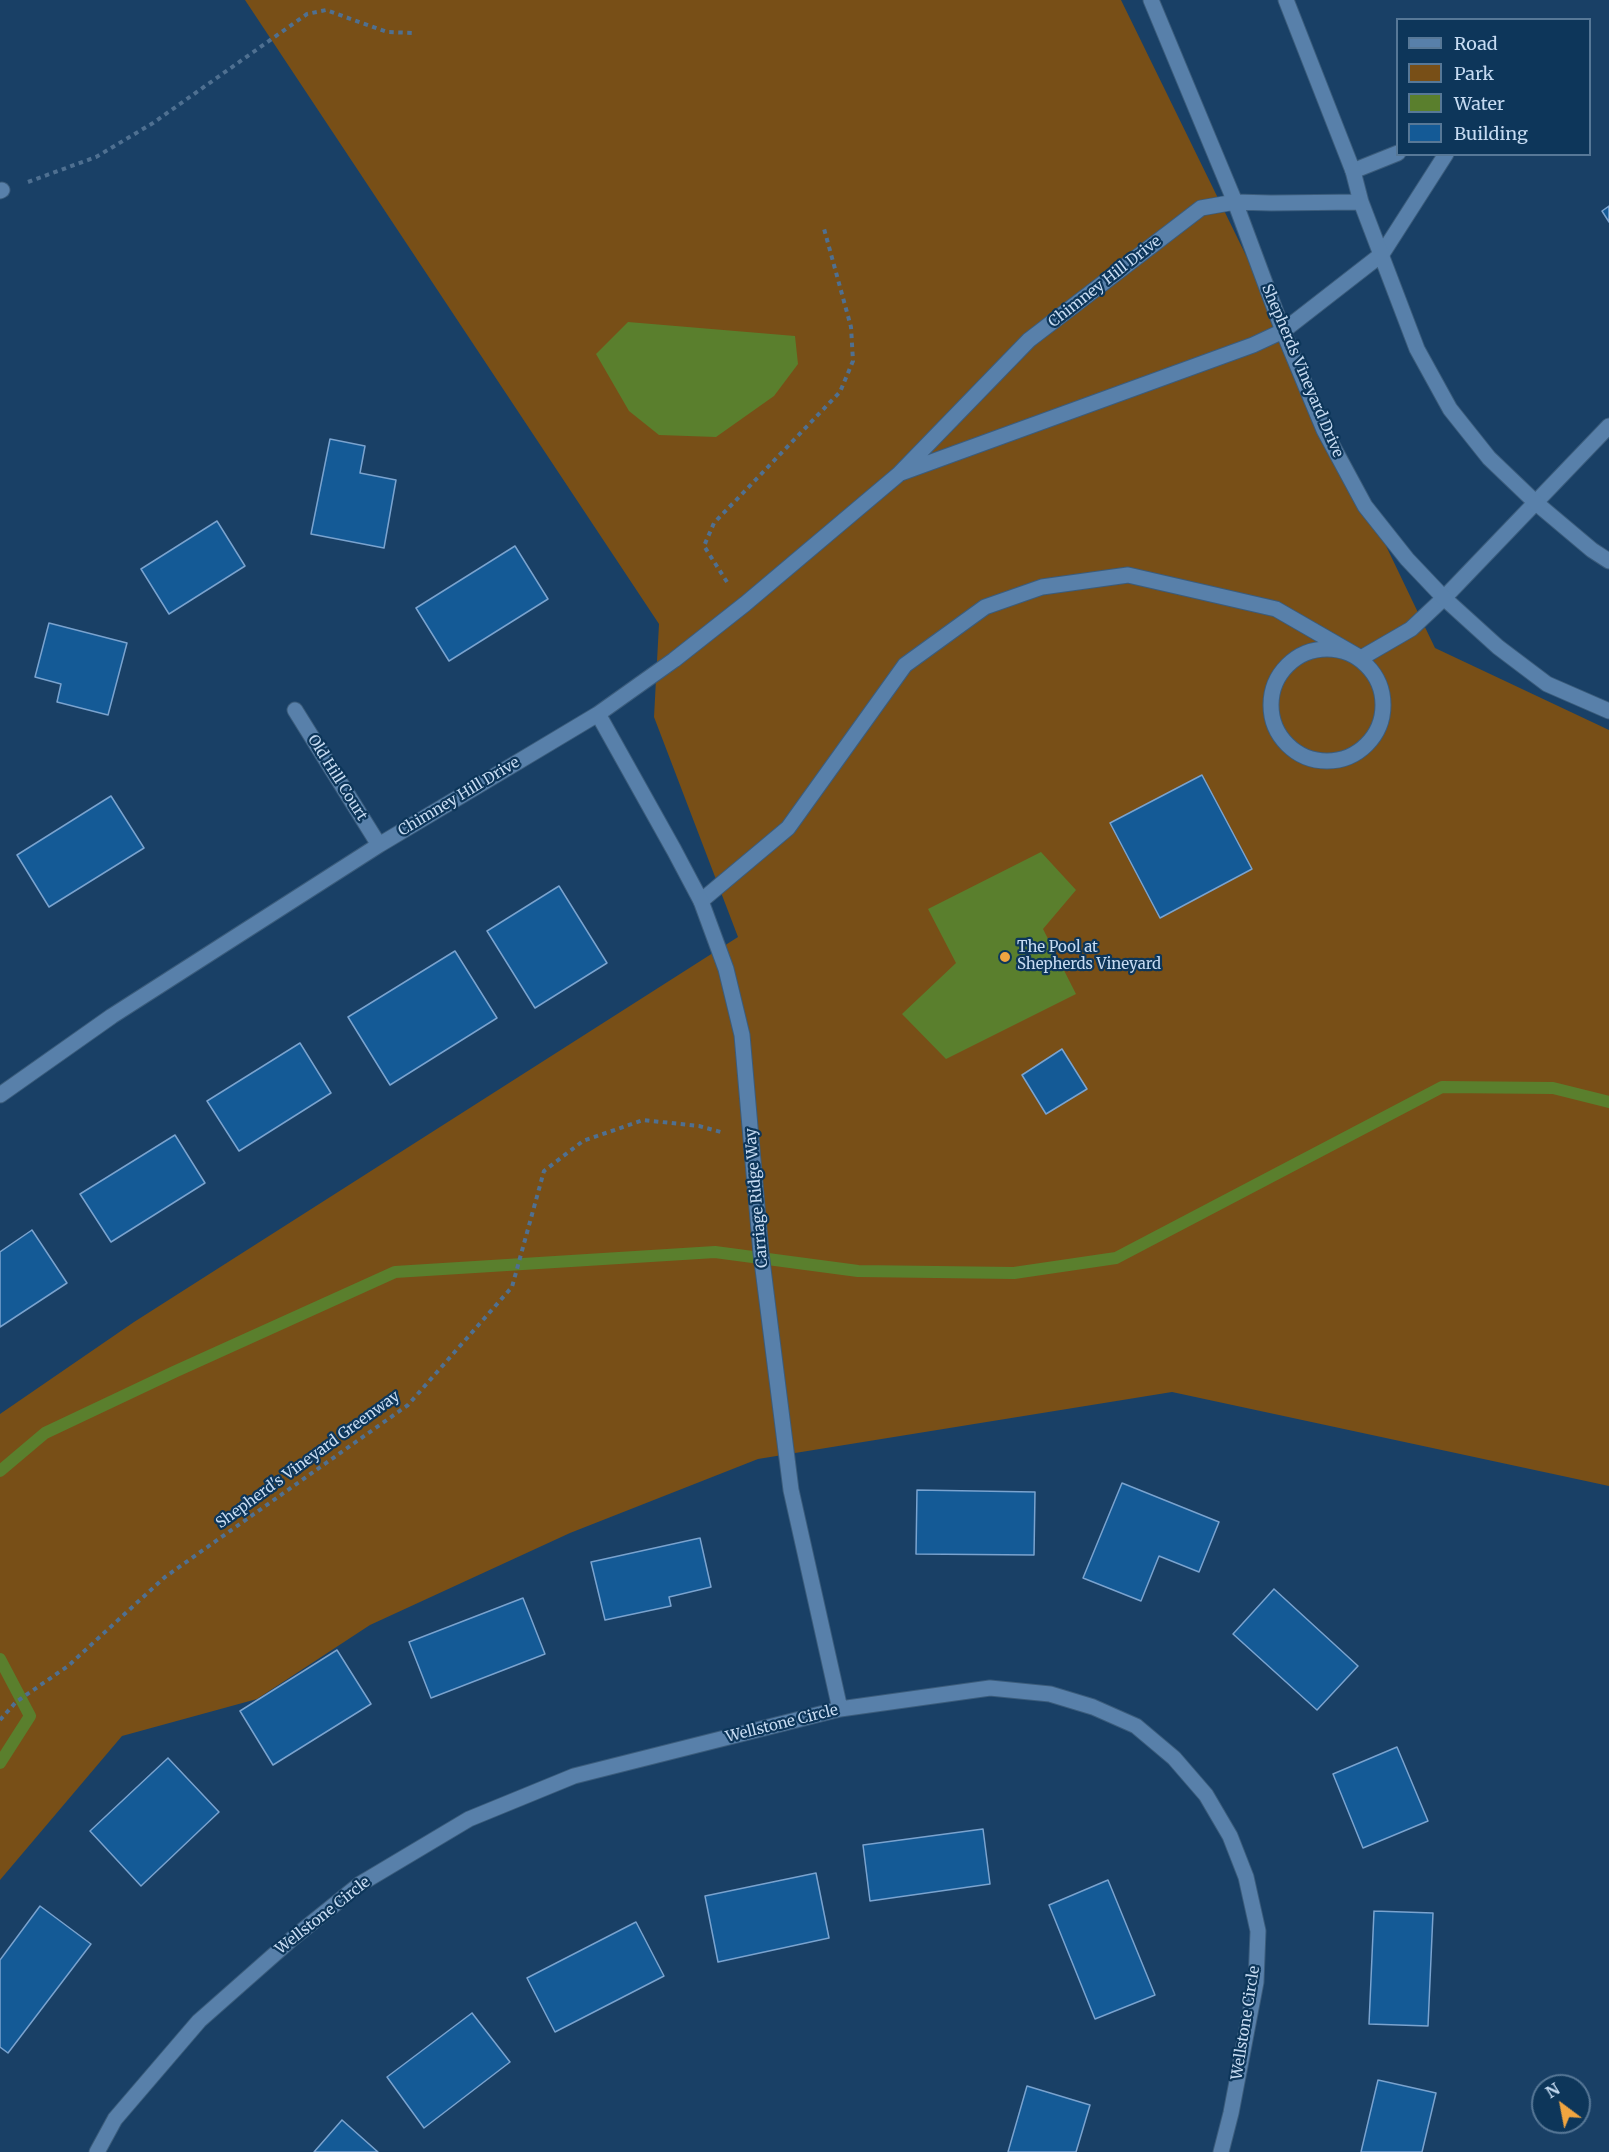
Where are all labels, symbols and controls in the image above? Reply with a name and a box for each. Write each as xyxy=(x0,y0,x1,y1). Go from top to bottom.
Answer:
legend xyxy=(1396,18,1591,156)
text: Road xyxy=(1454,32,1498,55)
text: Park xyxy=(1454,62,1494,85)
text: Water xyxy=(1454,92,1505,115)
text: Building xyxy=(1454,122,1528,145)
street label: Chimney Hill Drive xyxy=(1045,232,1165,332)
street label: Shepherds Vineyard Drive xyxy=(1257,282,1347,460)
street label: Old Hill Court xyxy=(303,732,371,824)
street label: Chimney Hill Drive xyxy=(395,754,523,840)
place label: The Pool at Shepherds Vineyard xyxy=(1017,939,1161,974)
marker: The Pool at Shepherds Vineyard xyxy=(998,950,1012,964)
street label: Carriage Ridge Way xyxy=(742,1127,772,1269)
street label: Shepherd's Vineyard Greenway xyxy=(213,1387,403,1533)
street label: Wellstone Circle xyxy=(724,1701,840,1747)
street label: Wellstone Circle xyxy=(272,1873,374,1959)
street label: Wellstone Circle xyxy=(1228,1965,1264,2081)
north arrow xyxy=(1531,2074,1591,2134)
text: N xyxy=(1542,2079,1563,2102)

